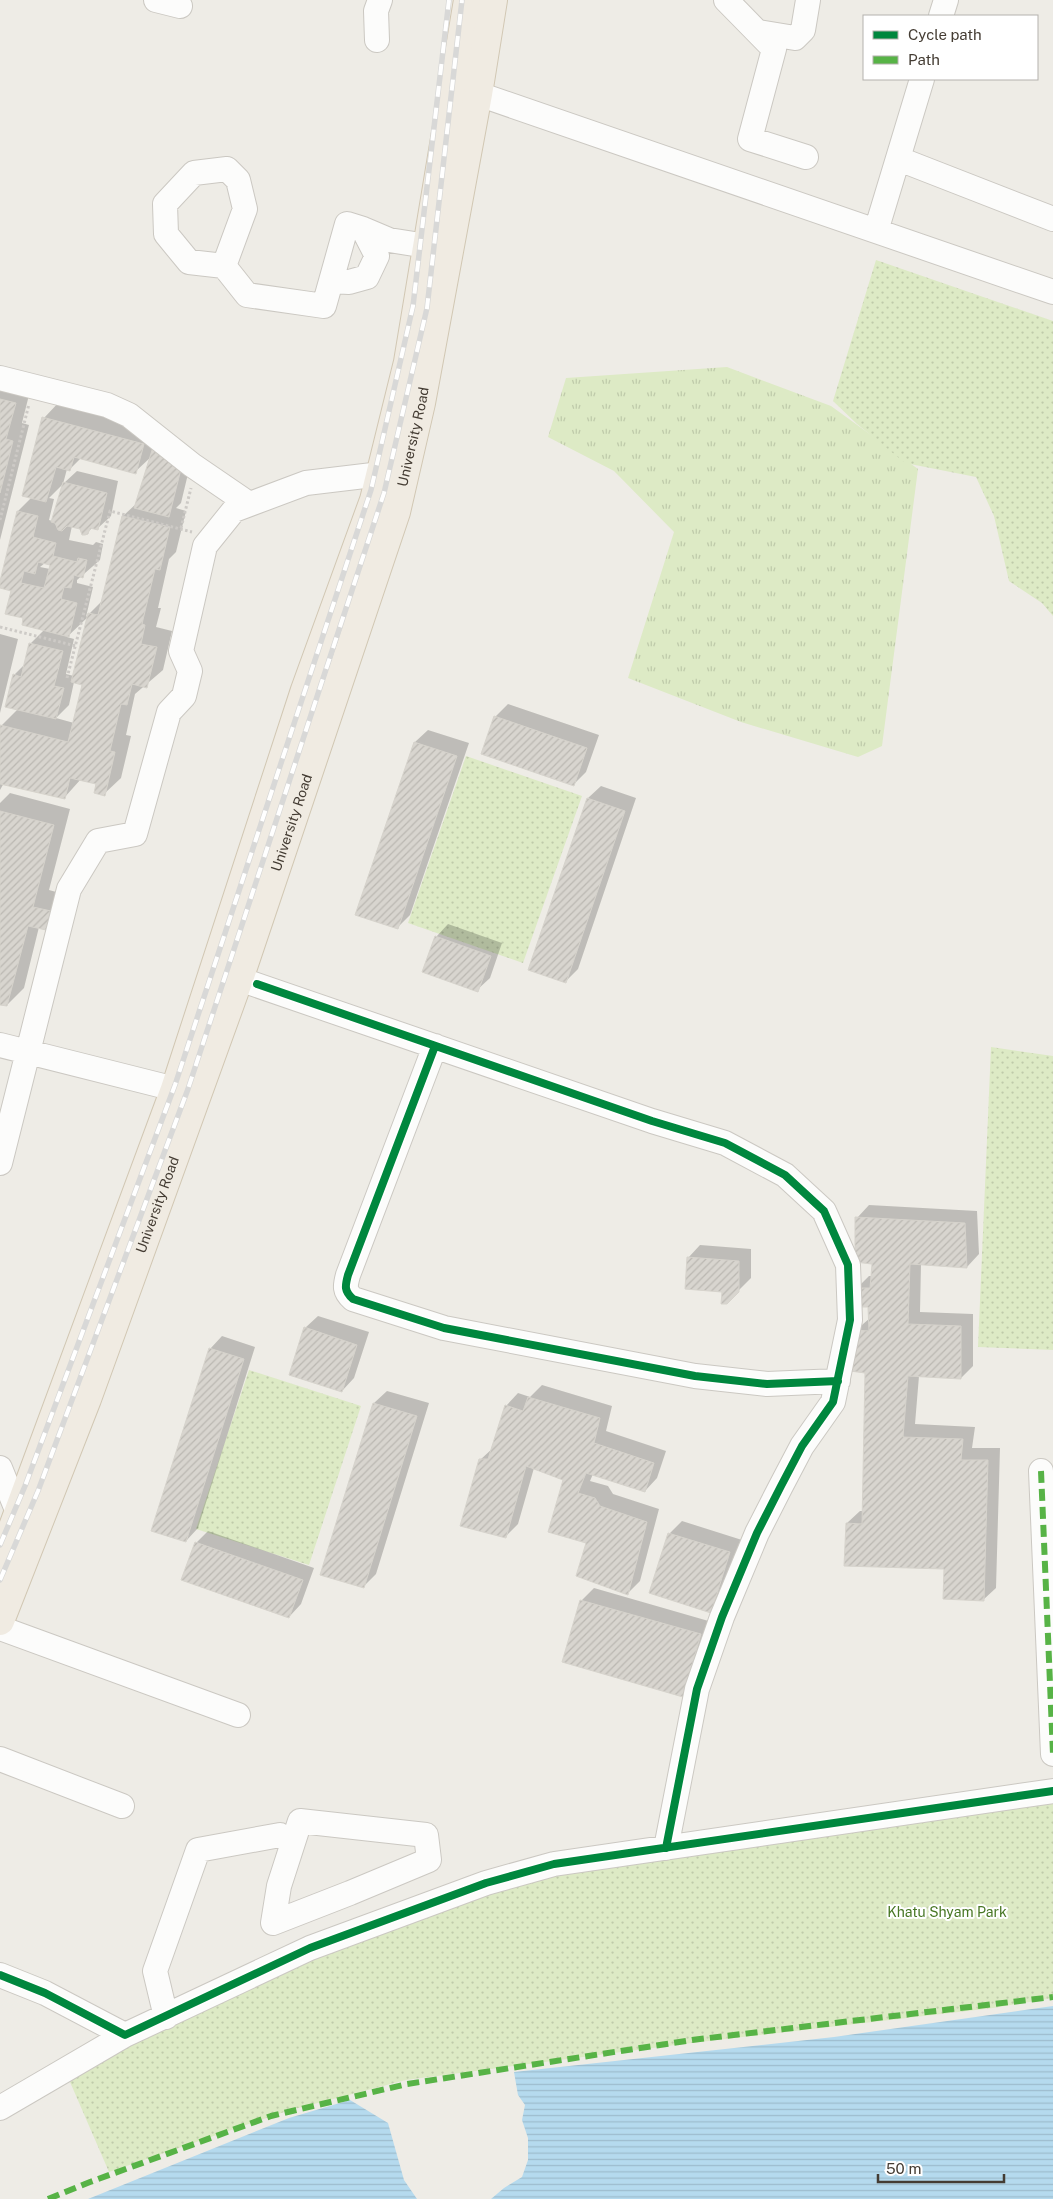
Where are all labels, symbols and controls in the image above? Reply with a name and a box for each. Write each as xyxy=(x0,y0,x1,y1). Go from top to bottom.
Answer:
legend xyxy=(863,15,1038,80)
text: Cycle path xyxy=(908,26,982,43)
text: Path xyxy=(908,51,940,68)
street label: University Road xyxy=(394,386,432,488)
street label: University Road xyxy=(268,772,315,873)
street label: University Road xyxy=(132,1154,182,1255)
park label: Khatu Shyam Park xyxy=(887,1904,1007,1920)
scale bar xyxy=(878,2152,1004,2184)
text: 50 m xyxy=(886,2160,921,2177)

